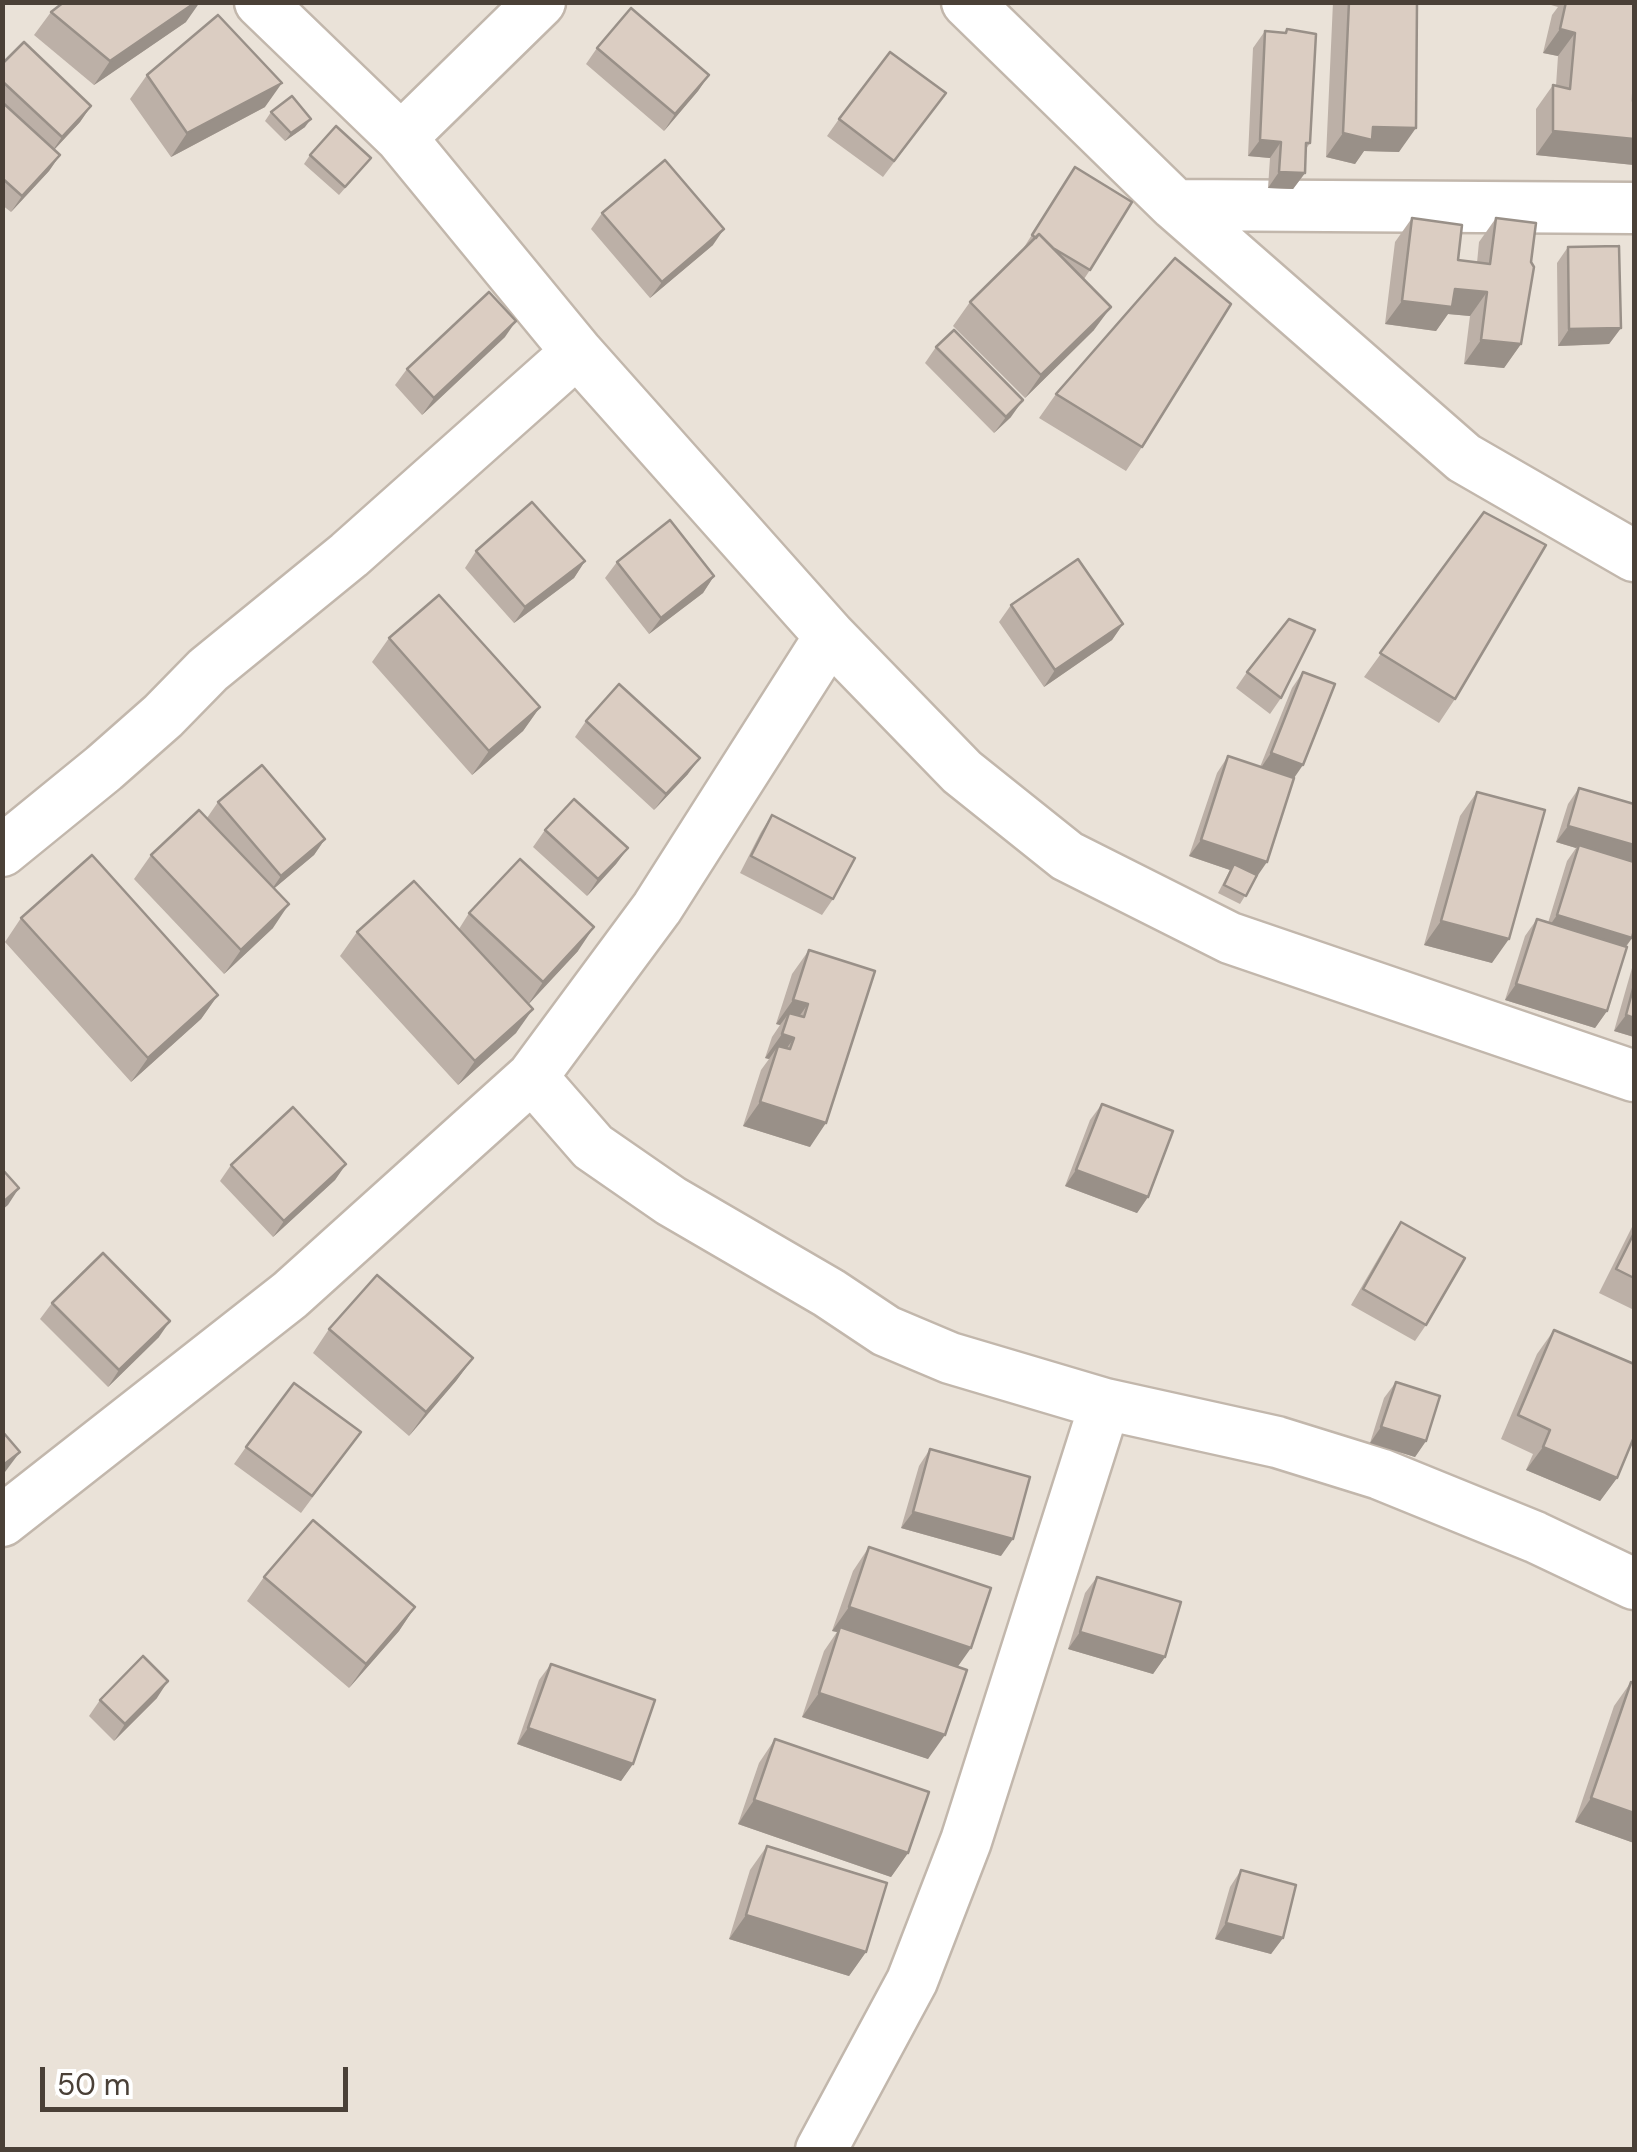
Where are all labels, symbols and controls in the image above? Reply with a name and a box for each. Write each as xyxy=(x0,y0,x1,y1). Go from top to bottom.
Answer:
scale bar xyxy=(45,2047,352,2109)
text: 50 m xyxy=(57,2065,131,2104)

